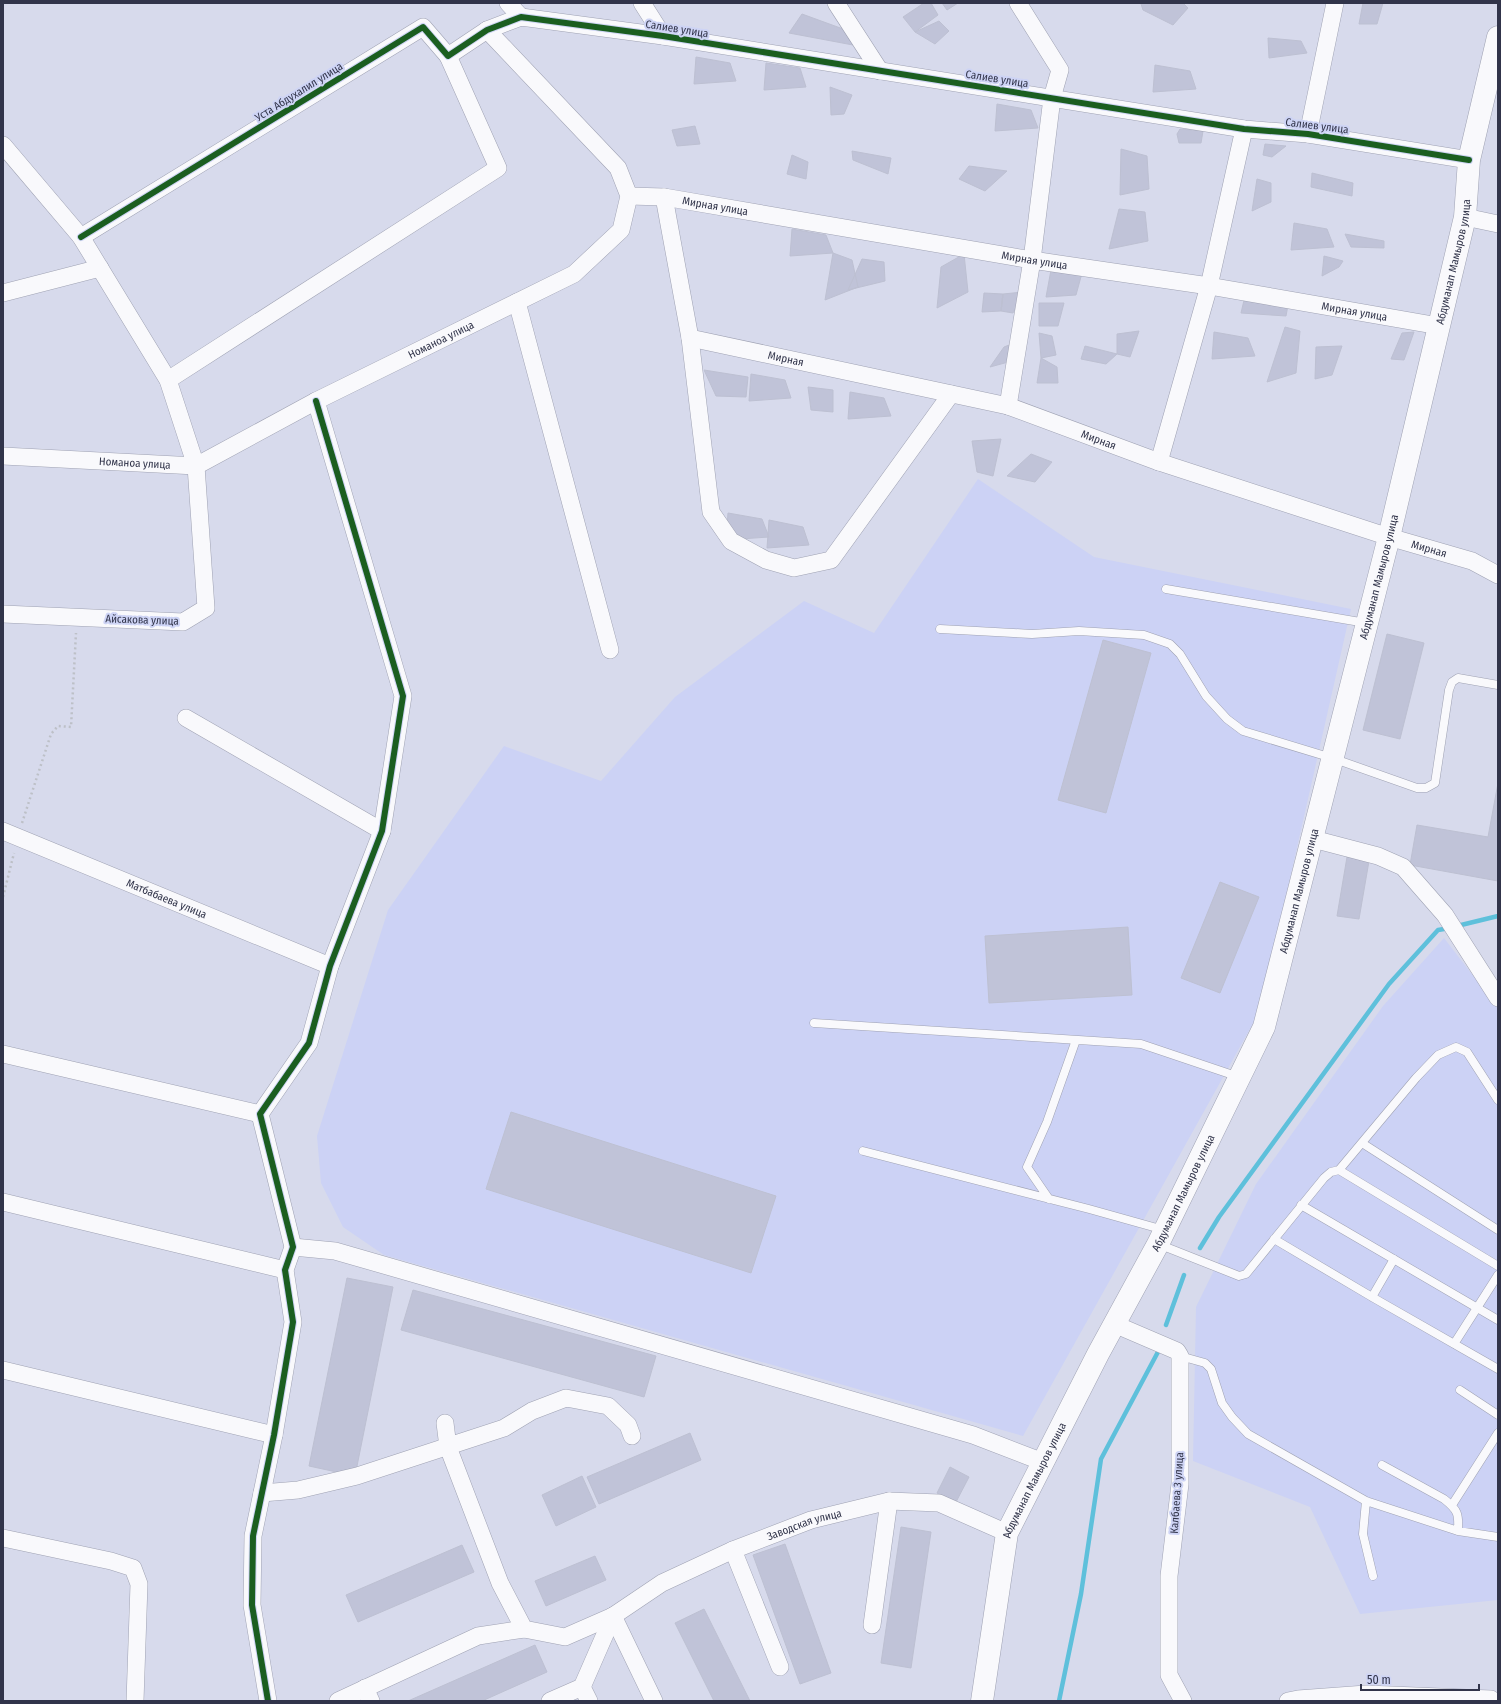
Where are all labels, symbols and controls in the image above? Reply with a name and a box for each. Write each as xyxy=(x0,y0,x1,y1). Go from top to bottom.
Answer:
street label: Салиев улица xyxy=(645,18,709,40)
street label: Уста Абдухалил улица xyxy=(252,60,345,125)
street label: Салиев улица xyxy=(965,68,1029,90)
street label: Салиев улица xyxy=(1285,116,1349,136)
street label: Мирная улица xyxy=(681,194,749,218)
street label: Абдуманап Мамыров улица xyxy=(1433,199,1473,326)
street label: Мирная улица xyxy=(1001,248,1068,272)
street label: Мирная улица xyxy=(1321,299,1388,323)
street label: Номаноа улица xyxy=(406,318,476,361)
street label: Мирная xyxy=(767,348,805,369)
street label: Мирная xyxy=(1079,427,1118,452)
street label: Номаноа улица xyxy=(99,454,171,471)
street label: Абдуманап Мамыров улица xyxy=(1357,513,1401,641)
street label: Мирная xyxy=(1410,537,1448,560)
street label: Айсакова улица xyxy=(105,612,179,628)
street label: Абдуманап Мамыров улица xyxy=(1277,827,1321,955)
street label: Матбабаева улица xyxy=(124,876,209,921)
street label: Абдуманап Мамыров улица xyxy=(1149,1132,1217,1253)
street label: Абдуманап Мамыров улица xyxy=(1000,1420,1069,1539)
street label: Калбаева 3 улица xyxy=(1168,1452,1186,1534)
street label: Заводская улица xyxy=(765,1506,843,1543)
scale bar xyxy=(1361,1666,1479,1692)
text: 50 m xyxy=(1367,1673,1391,1687)

